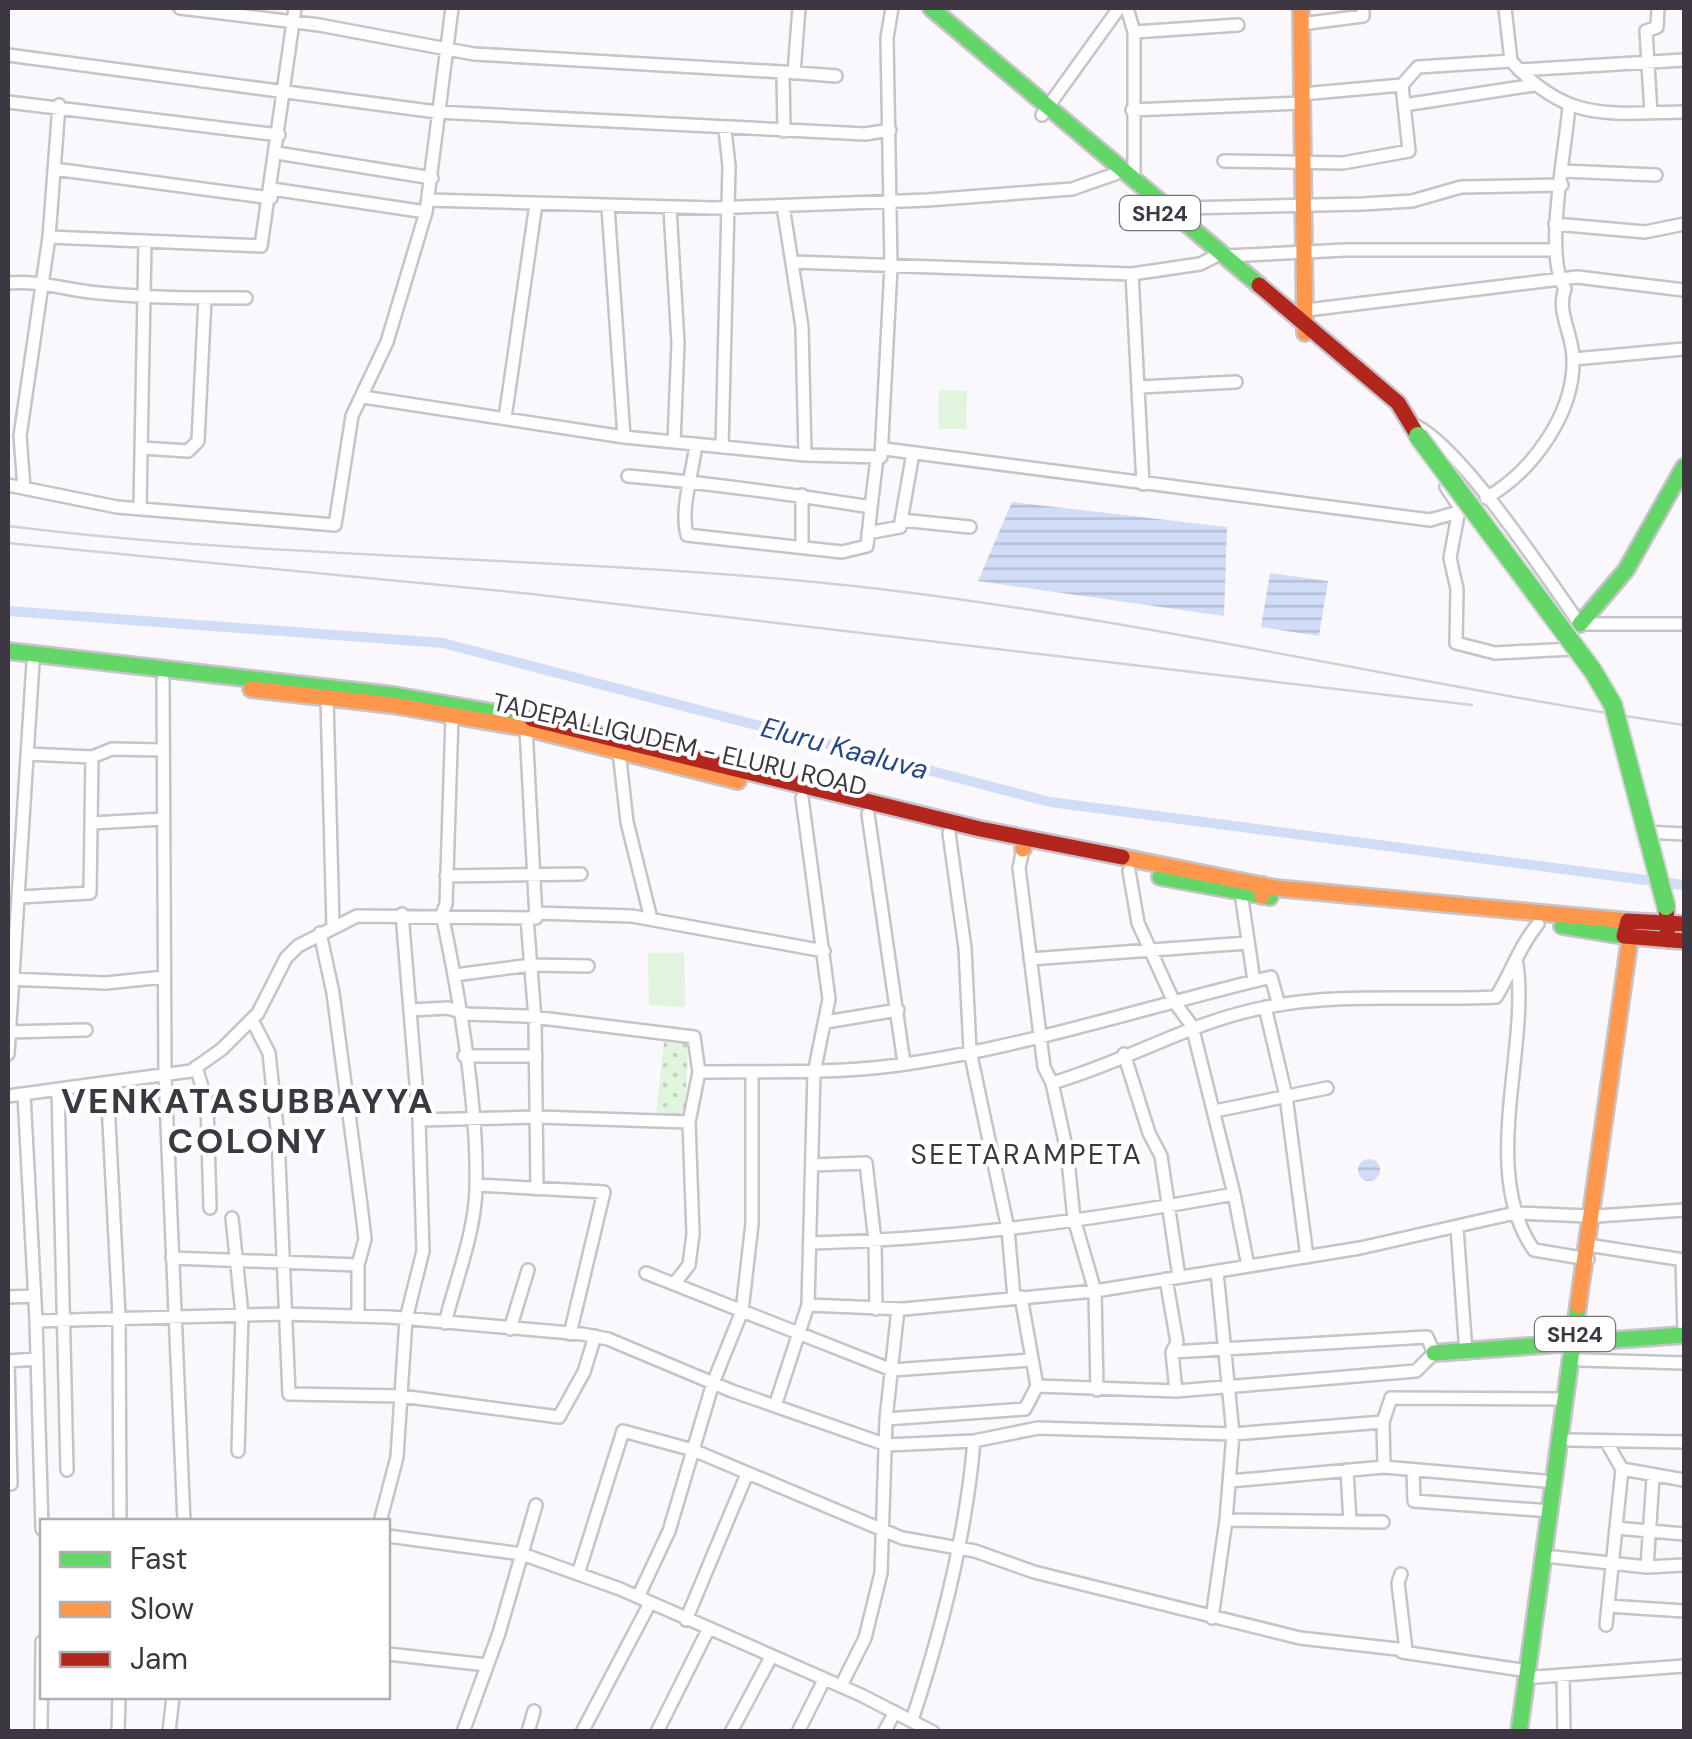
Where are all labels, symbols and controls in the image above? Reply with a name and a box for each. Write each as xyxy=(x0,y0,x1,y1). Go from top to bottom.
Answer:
road number: SH24 xyxy=(1120,196,1200,230)
street label: TADEPALLIGUDEM - ELURU ROAD xyxy=(490,685,870,804)
water label: Eluru Kaaluva xyxy=(757,708,933,789)
district label: VENKATASUBBAYYA COLONY xyxy=(61,1078,435,1164)
district label: SEETARAMPETA xyxy=(911,1136,1143,1173)
road number: SH24 xyxy=(1535,1317,1615,1351)
legend xyxy=(40,1519,390,1699)
text: Fast xyxy=(130,1539,188,1578)
text: Slow xyxy=(130,1589,194,1628)
text: Jam xyxy=(130,1639,188,1678)

